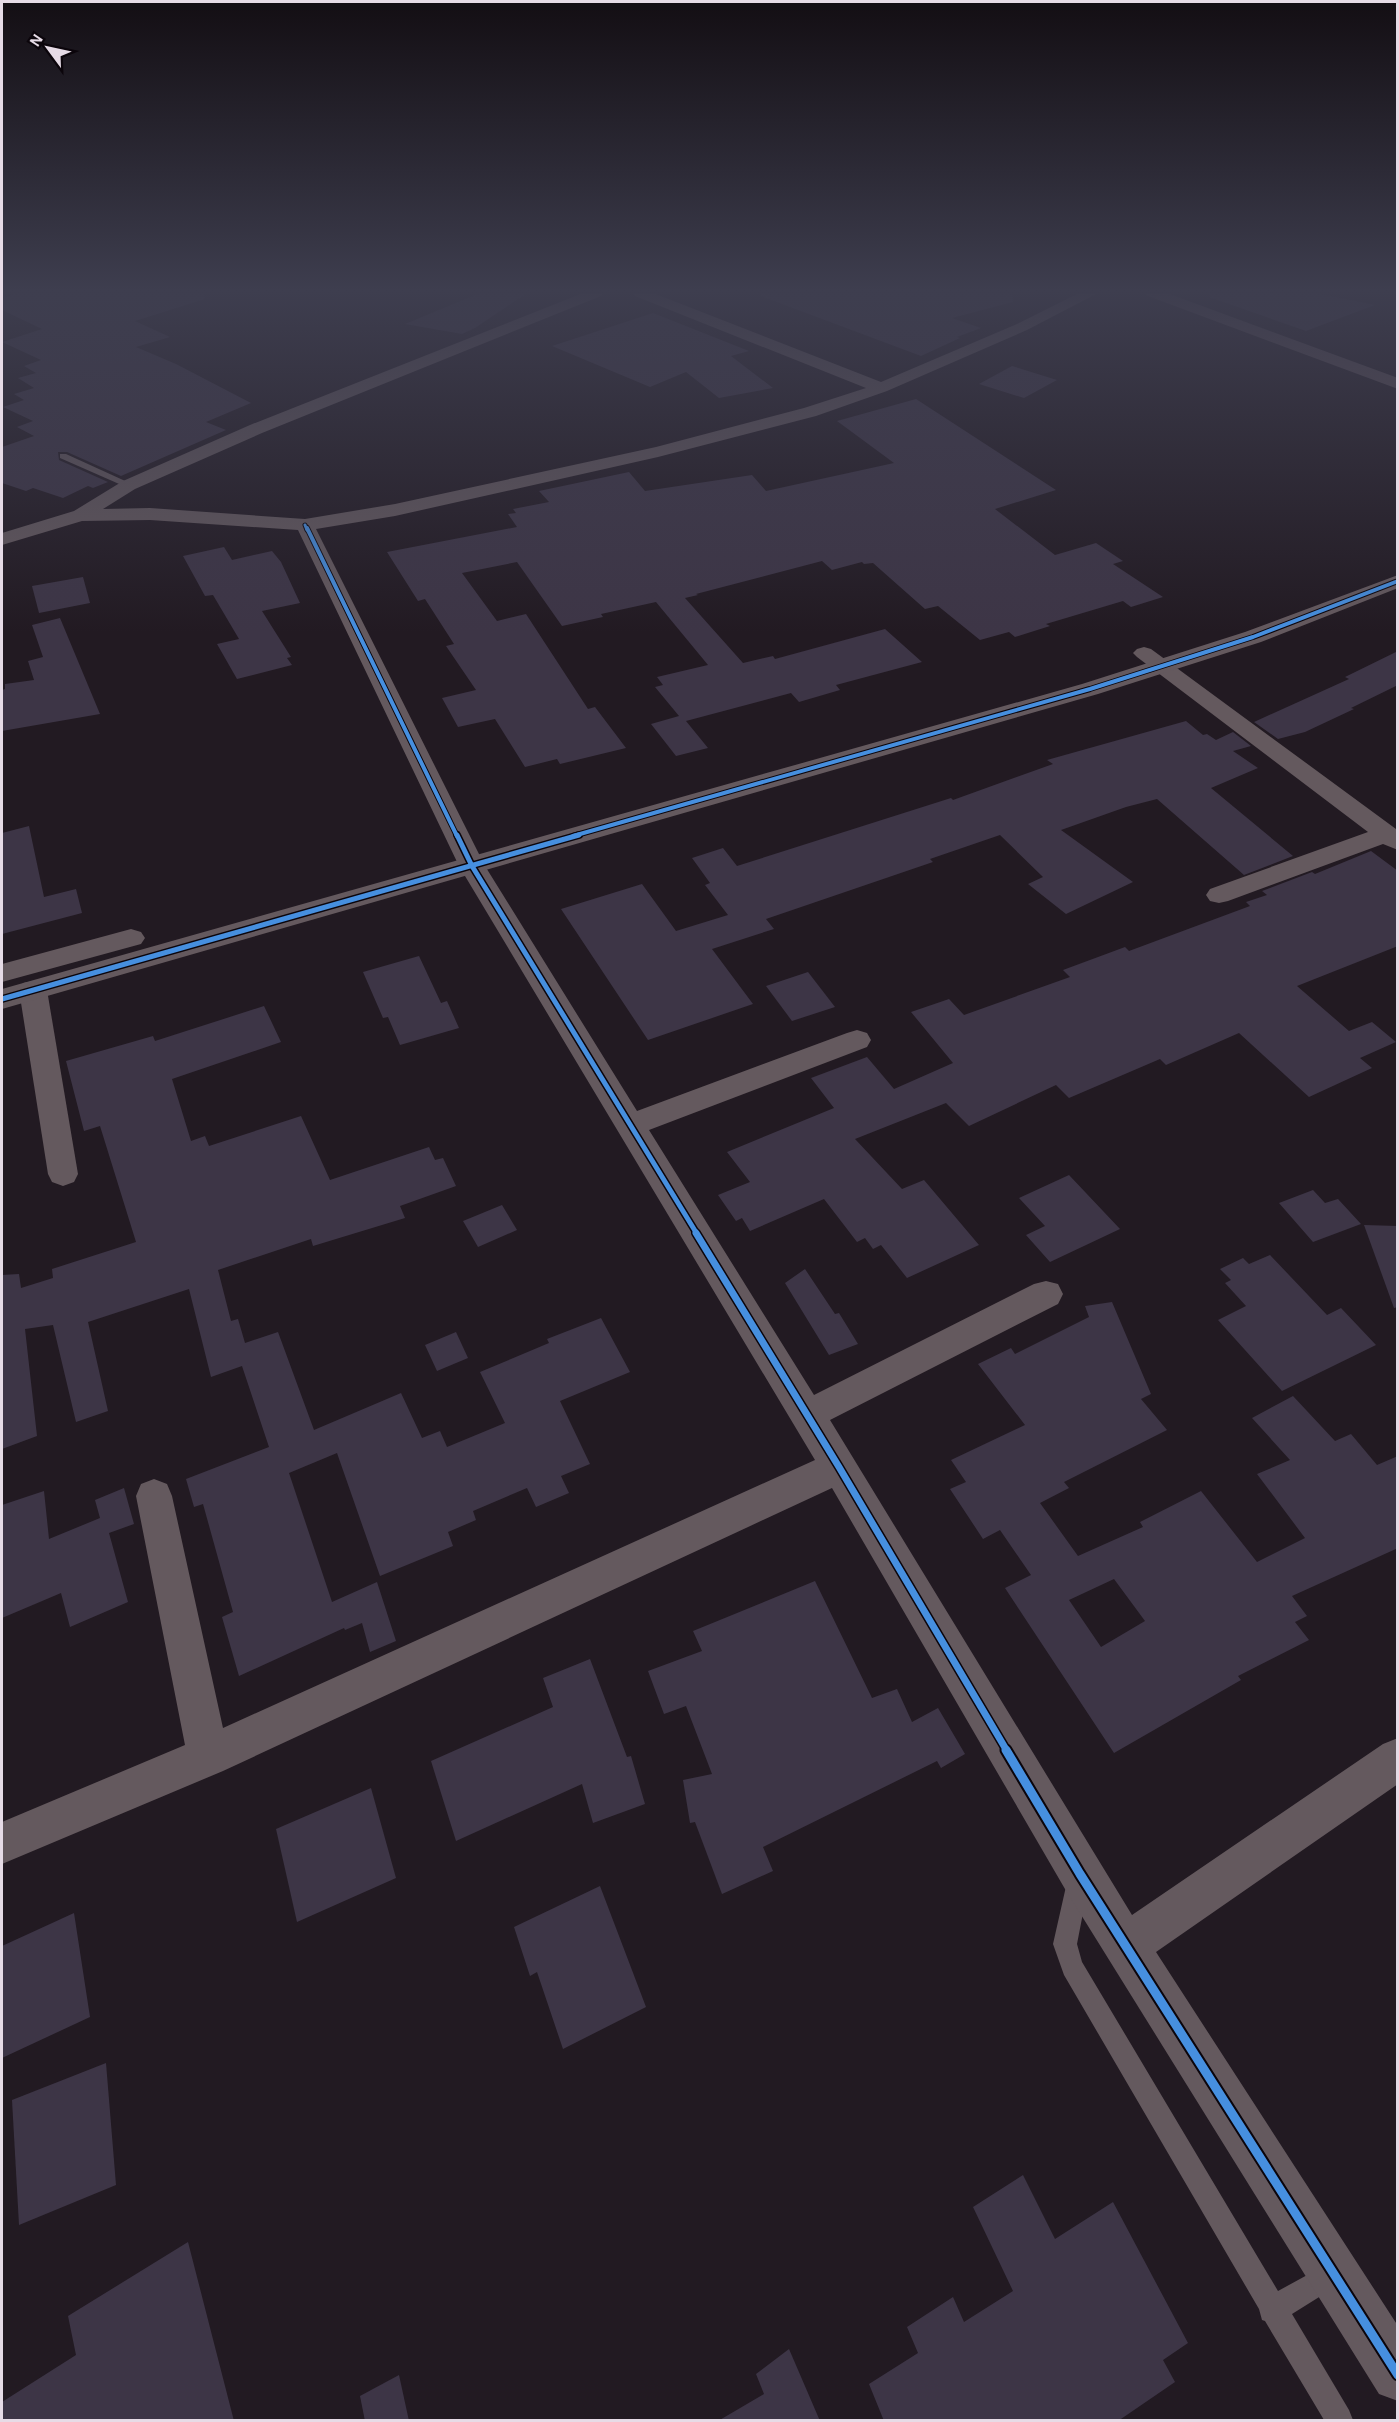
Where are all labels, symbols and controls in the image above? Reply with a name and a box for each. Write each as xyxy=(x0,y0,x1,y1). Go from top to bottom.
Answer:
north arrow xyxy=(18,18,78,78)
text: N xyxy=(27,31,46,49)

